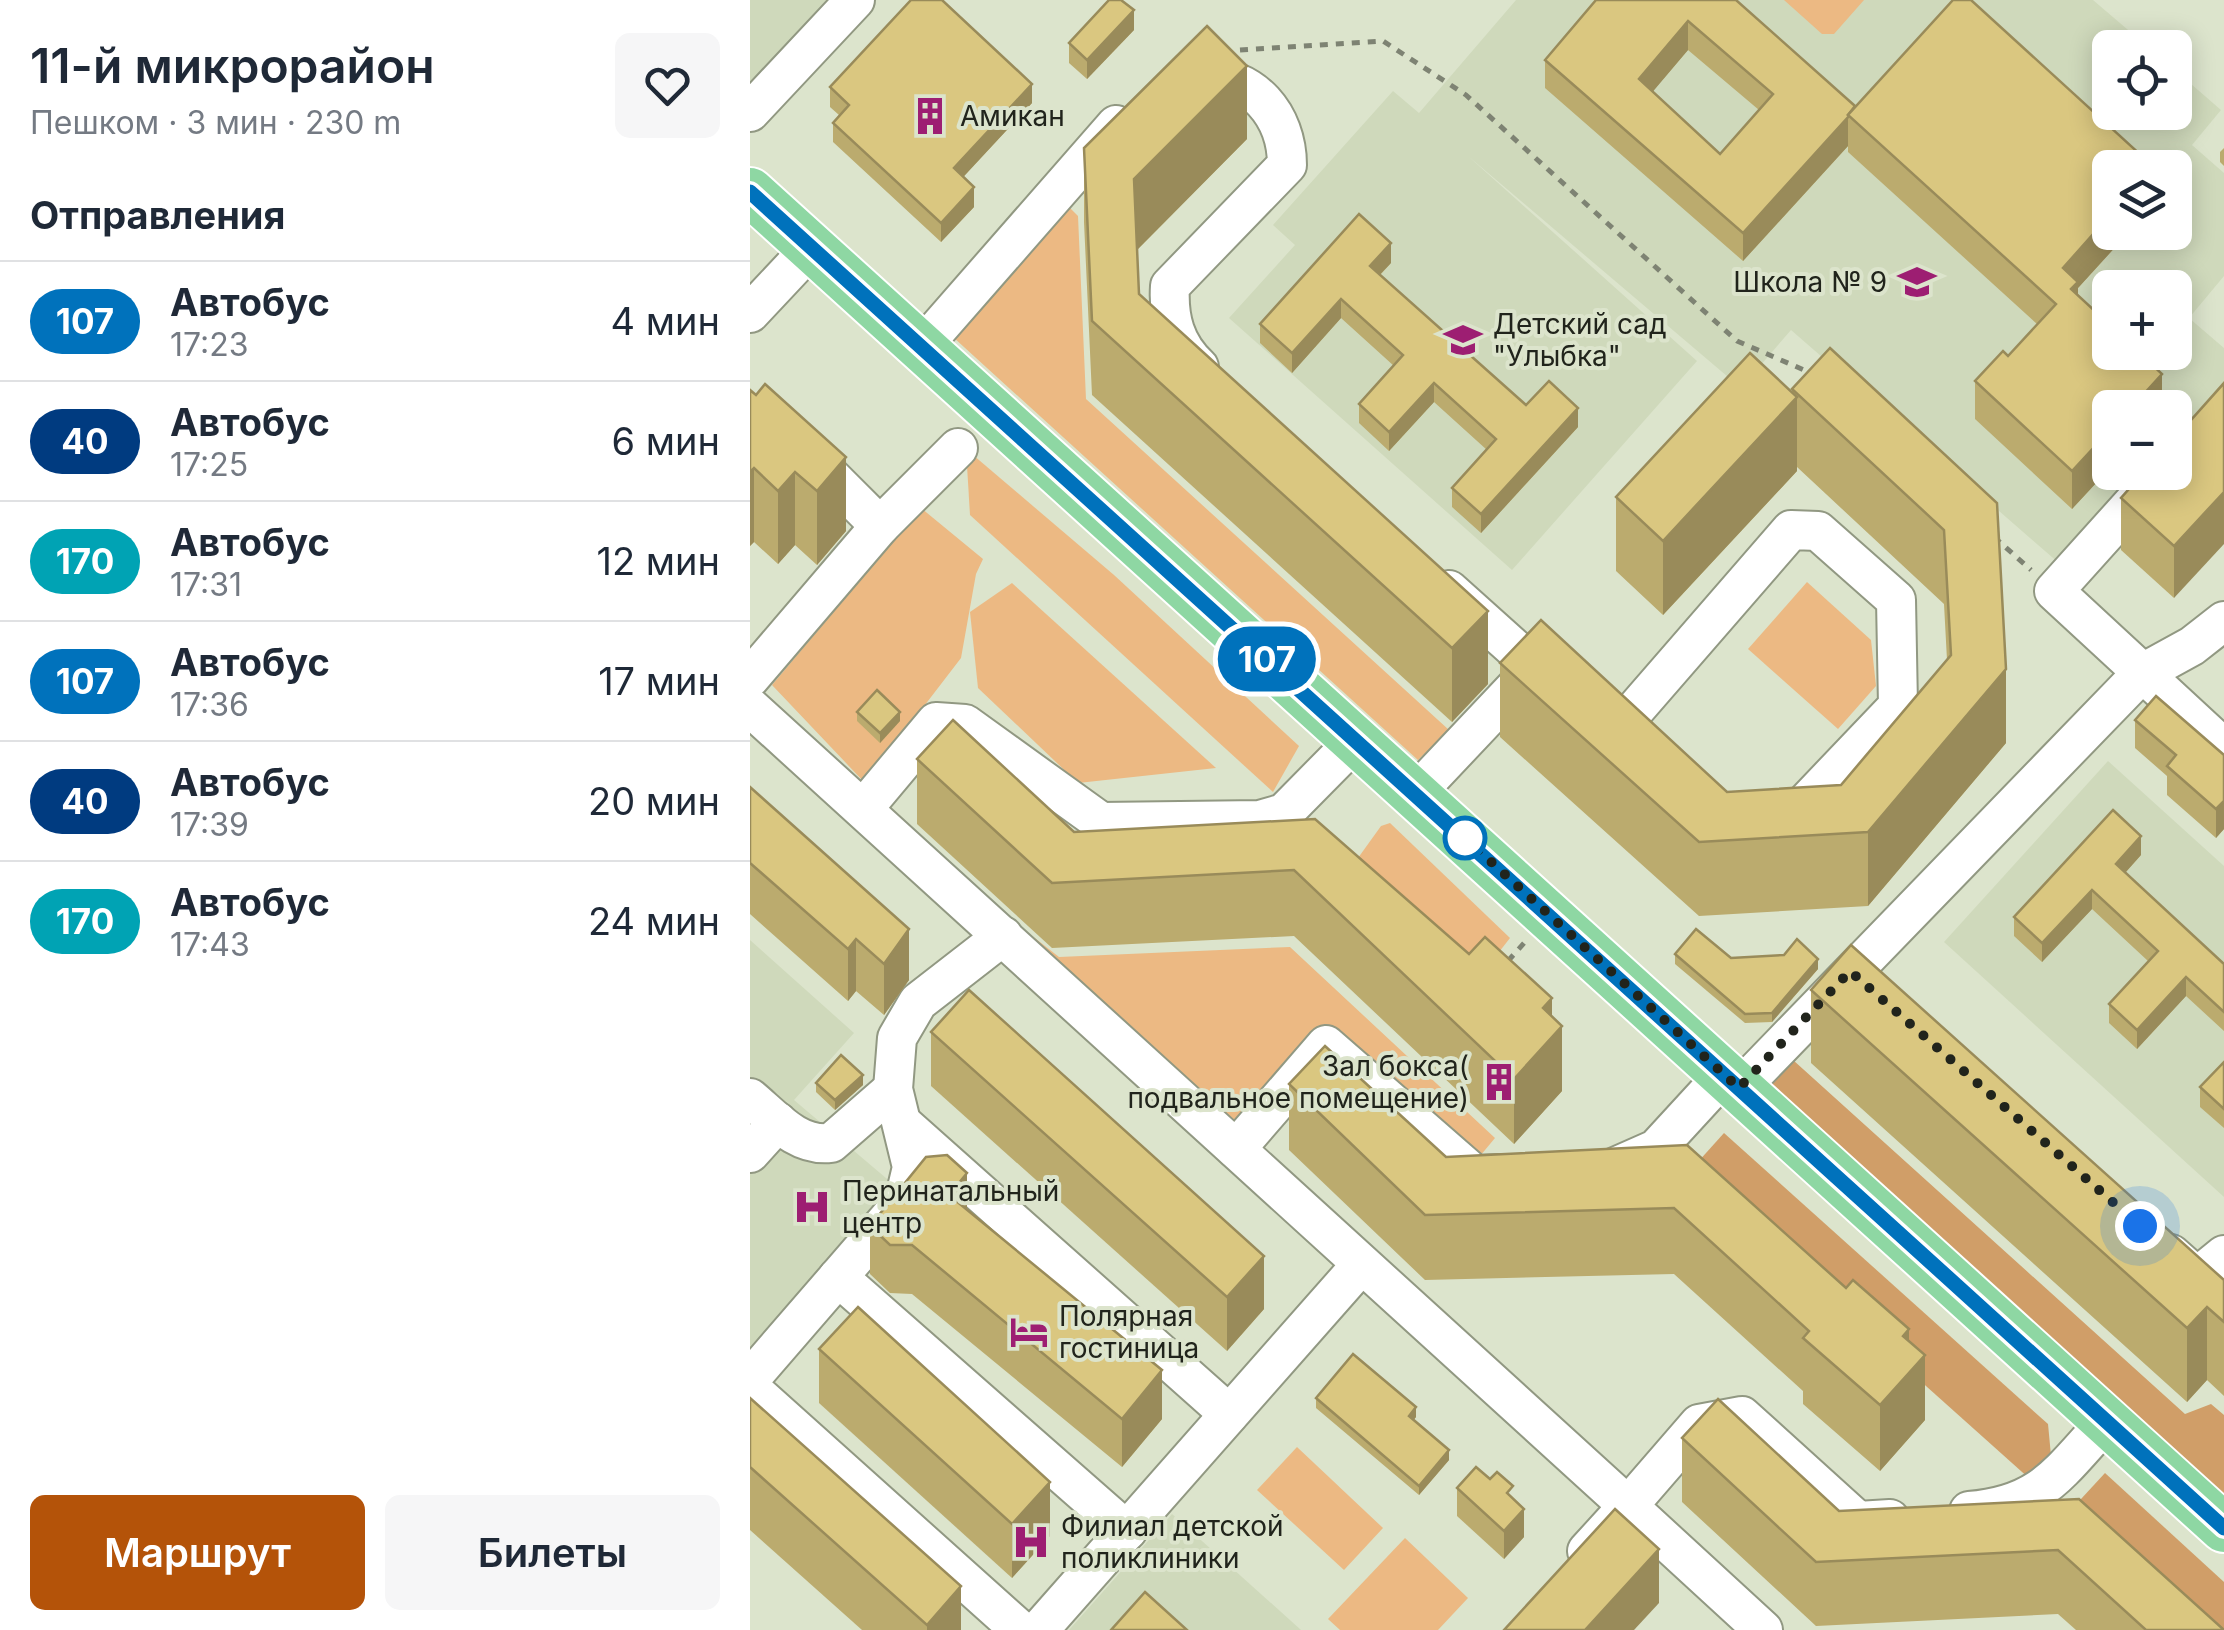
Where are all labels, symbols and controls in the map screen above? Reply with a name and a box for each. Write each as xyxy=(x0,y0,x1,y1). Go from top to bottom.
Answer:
map controls xyxy=(2092,30,2192,490)
button: locate xyxy=(2092,30,2192,130)
button: heart xyxy=(615,33,720,138)
text: 11-й микрорайон xyxy=(30,36,435,95)
building icon: Амикан xyxy=(909,95,951,137)
place label: Амикан xyxy=(960,99,1065,133)
text: Пешком · 3 мин · 230 m xyxy=(30,103,401,142)
button: layers xyxy=(2092,150,2192,250)
text: Отправления xyxy=(30,192,285,238)
school or university icon: Школа № 9 xyxy=(1896,261,1938,303)
place label: Школа № 9 xyxy=(1733,265,1887,299)
button: + xyxy=(2092,270,2192,370)
text: Автобус xyxy=(170,279,330,325)
text: 4 мин xyxy=(611,298,720,344)
text: 107 xyxy=(56,300,114,342)
place label: Детский сад "Улыбка" xyxy=(1493,307,1667,373)
school or university icon: Детский сад "Улыбка" xyxy=(1442,319,1484,361)
text: 17:23 xyxy=(170,325,249,364)
button: − xyxy=(2092,390,2192,490)
text: Автобус xyxy=(170,399,330,445)
text: 6 мин xyxy=(612,418,720,464)
text: 40 xyxy=(61,420,109,462)
text: 17:25 xyxy=(170,445,248,484)
text: Автобус xyxy=(170,519,330,565)
text: 12 мин xyxy=(596,538,720,584)
text: 170 xyxy=(56,540,114,582)
text: 17:31 xyxy=(170,565,242,604)
line badge: 107 xyxy=(1210,626,1324,692)
text: 107 xyxy=(1238,638,1296,680)
text: Автобус xyxy=(170,639,330,685)
text: 17 мин xyxy=(598,658,720,704)
text: 107 xyxy=(56,660,114,702)
text: 17:36 xyxy=(170,685,249,724)
text: Автобус xyxy=(170,759,330,805)
text: 20 мин xyxy=(588,778,720,824)
text: 40 xyxy=(61,780,109,822)
text: 17:39 xyxy=(170,805,249,844)
unlabelled marker xyxy=(1444,817,1486,859)
text: Автобус xyxy=(170,879,330,925)
text: 24 мин xyxy=(588,898,720,944)
text: 170 xyxy=(56,900,114,942)
text: 17:43 xyxy=(170,925,250,964)
place label: Зал бокса( подвальное помещение) xyxy=(1127,1049,1469,1115)
building icon: Зал бокса( подвальное помещение) xyxy=(1478,1061,1520,1103)
place label: Перинатальный центр xyxy=(842,1174,1059,1240)
hospital icon: Перинатальный центр xyxy=(791,1186,833,1228)
your location xyxy=(2115,1201,2165,1251)
place label: Полярная гостиница xyxy=(1059,1299,1199,1365)
hotel icon: Полярная гостиница xyxy=(1008,1311,1050,1353)
button: Маршрут xyxy=(30,1495,365,1610)
button: Билеты xyxy=(385,1495,720,1610)
place label: Филиал детской поликлиники xyxy=(1061,1509,1283,1575)
hospital icon: Филиал детской поликлиники xyxy=(1010,1521,1052,1563)

